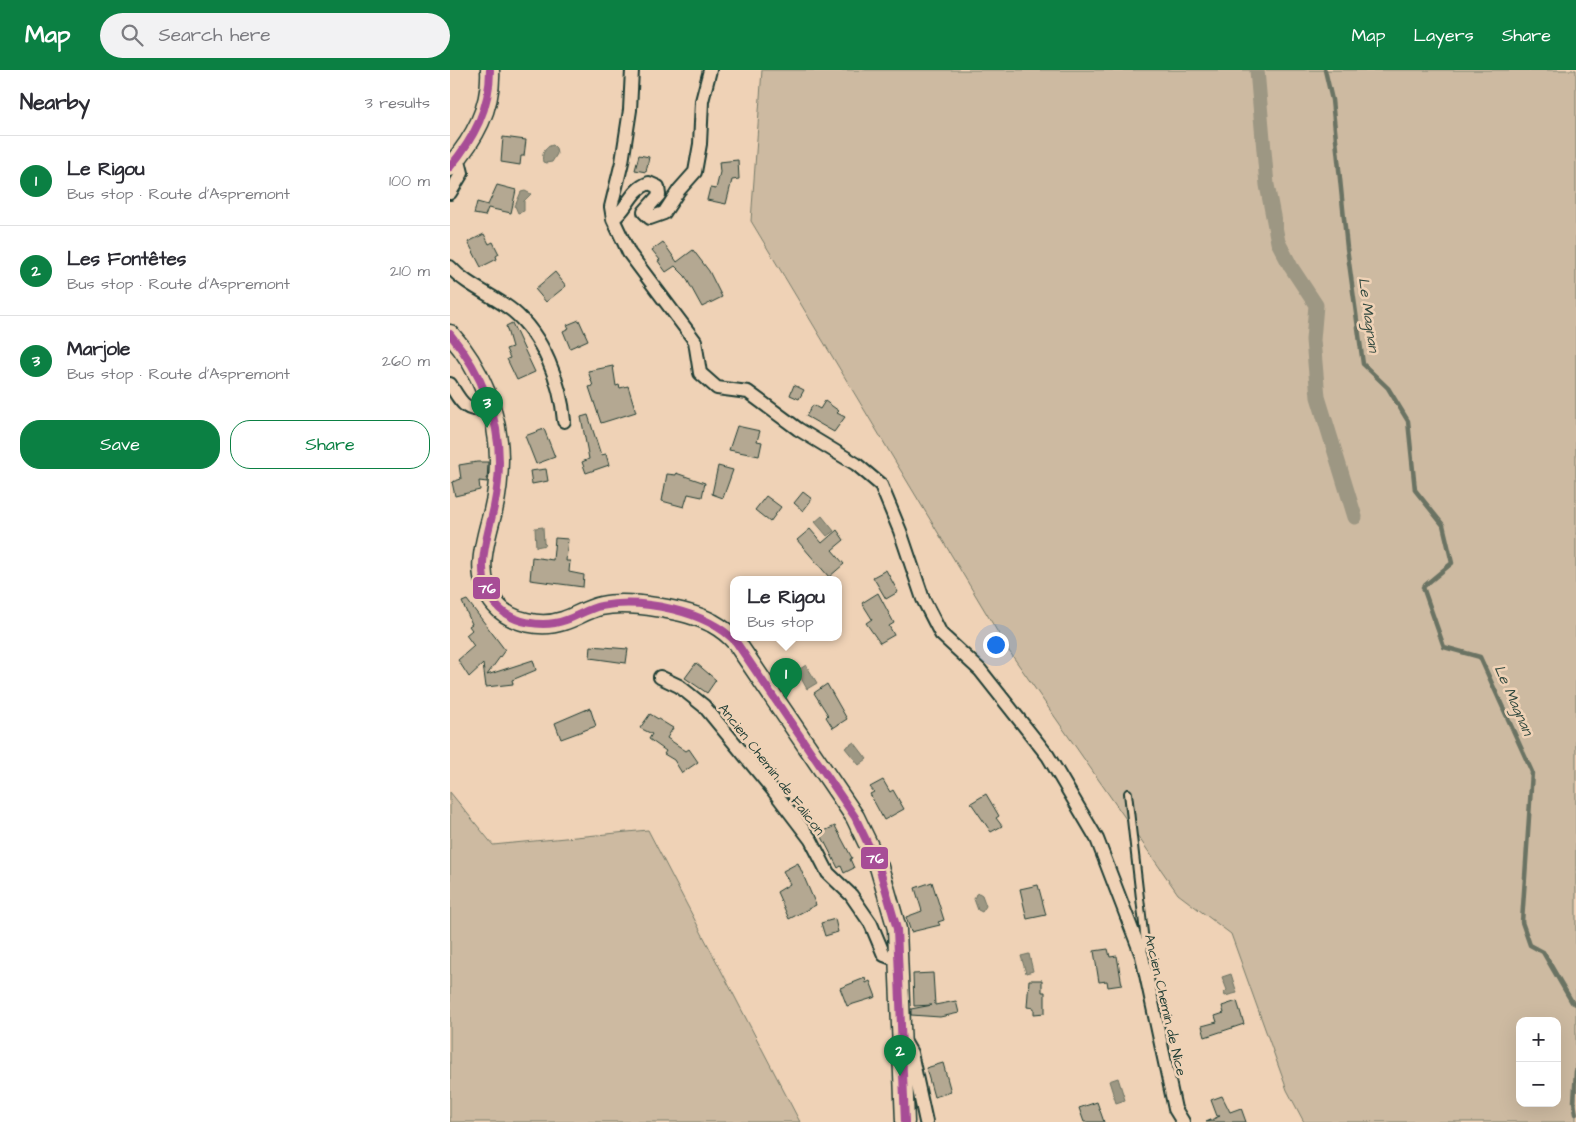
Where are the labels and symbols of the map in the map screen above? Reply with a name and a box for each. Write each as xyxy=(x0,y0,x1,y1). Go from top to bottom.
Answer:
water label: Le Magnan xyxy=(1352,277,1384,355)
pin: 3 xyxy=(471,387,503,428)
line badge: 76 xyxy=(472,576,501,600)
text: 76 xyxy=(477,579,496,599)
your location xyxy=(983,632,1009,658)
pin: 1 xyxy=(770,658,802,699)
water label: Le Magnan xyxy=(1488,662,1539,740)
street label: Ancien Chemin de Falicon xyxy=(713,699,829,840)
line badge: 76 xyxy=(860,846,889,870)
text: 76 xyxy=(865,849,884,869)
street label: Ancien Chemin de Nice xyxy=(1139,932,1191,1078)
pin: 2 xyxy=(884,1035,916,1076)

